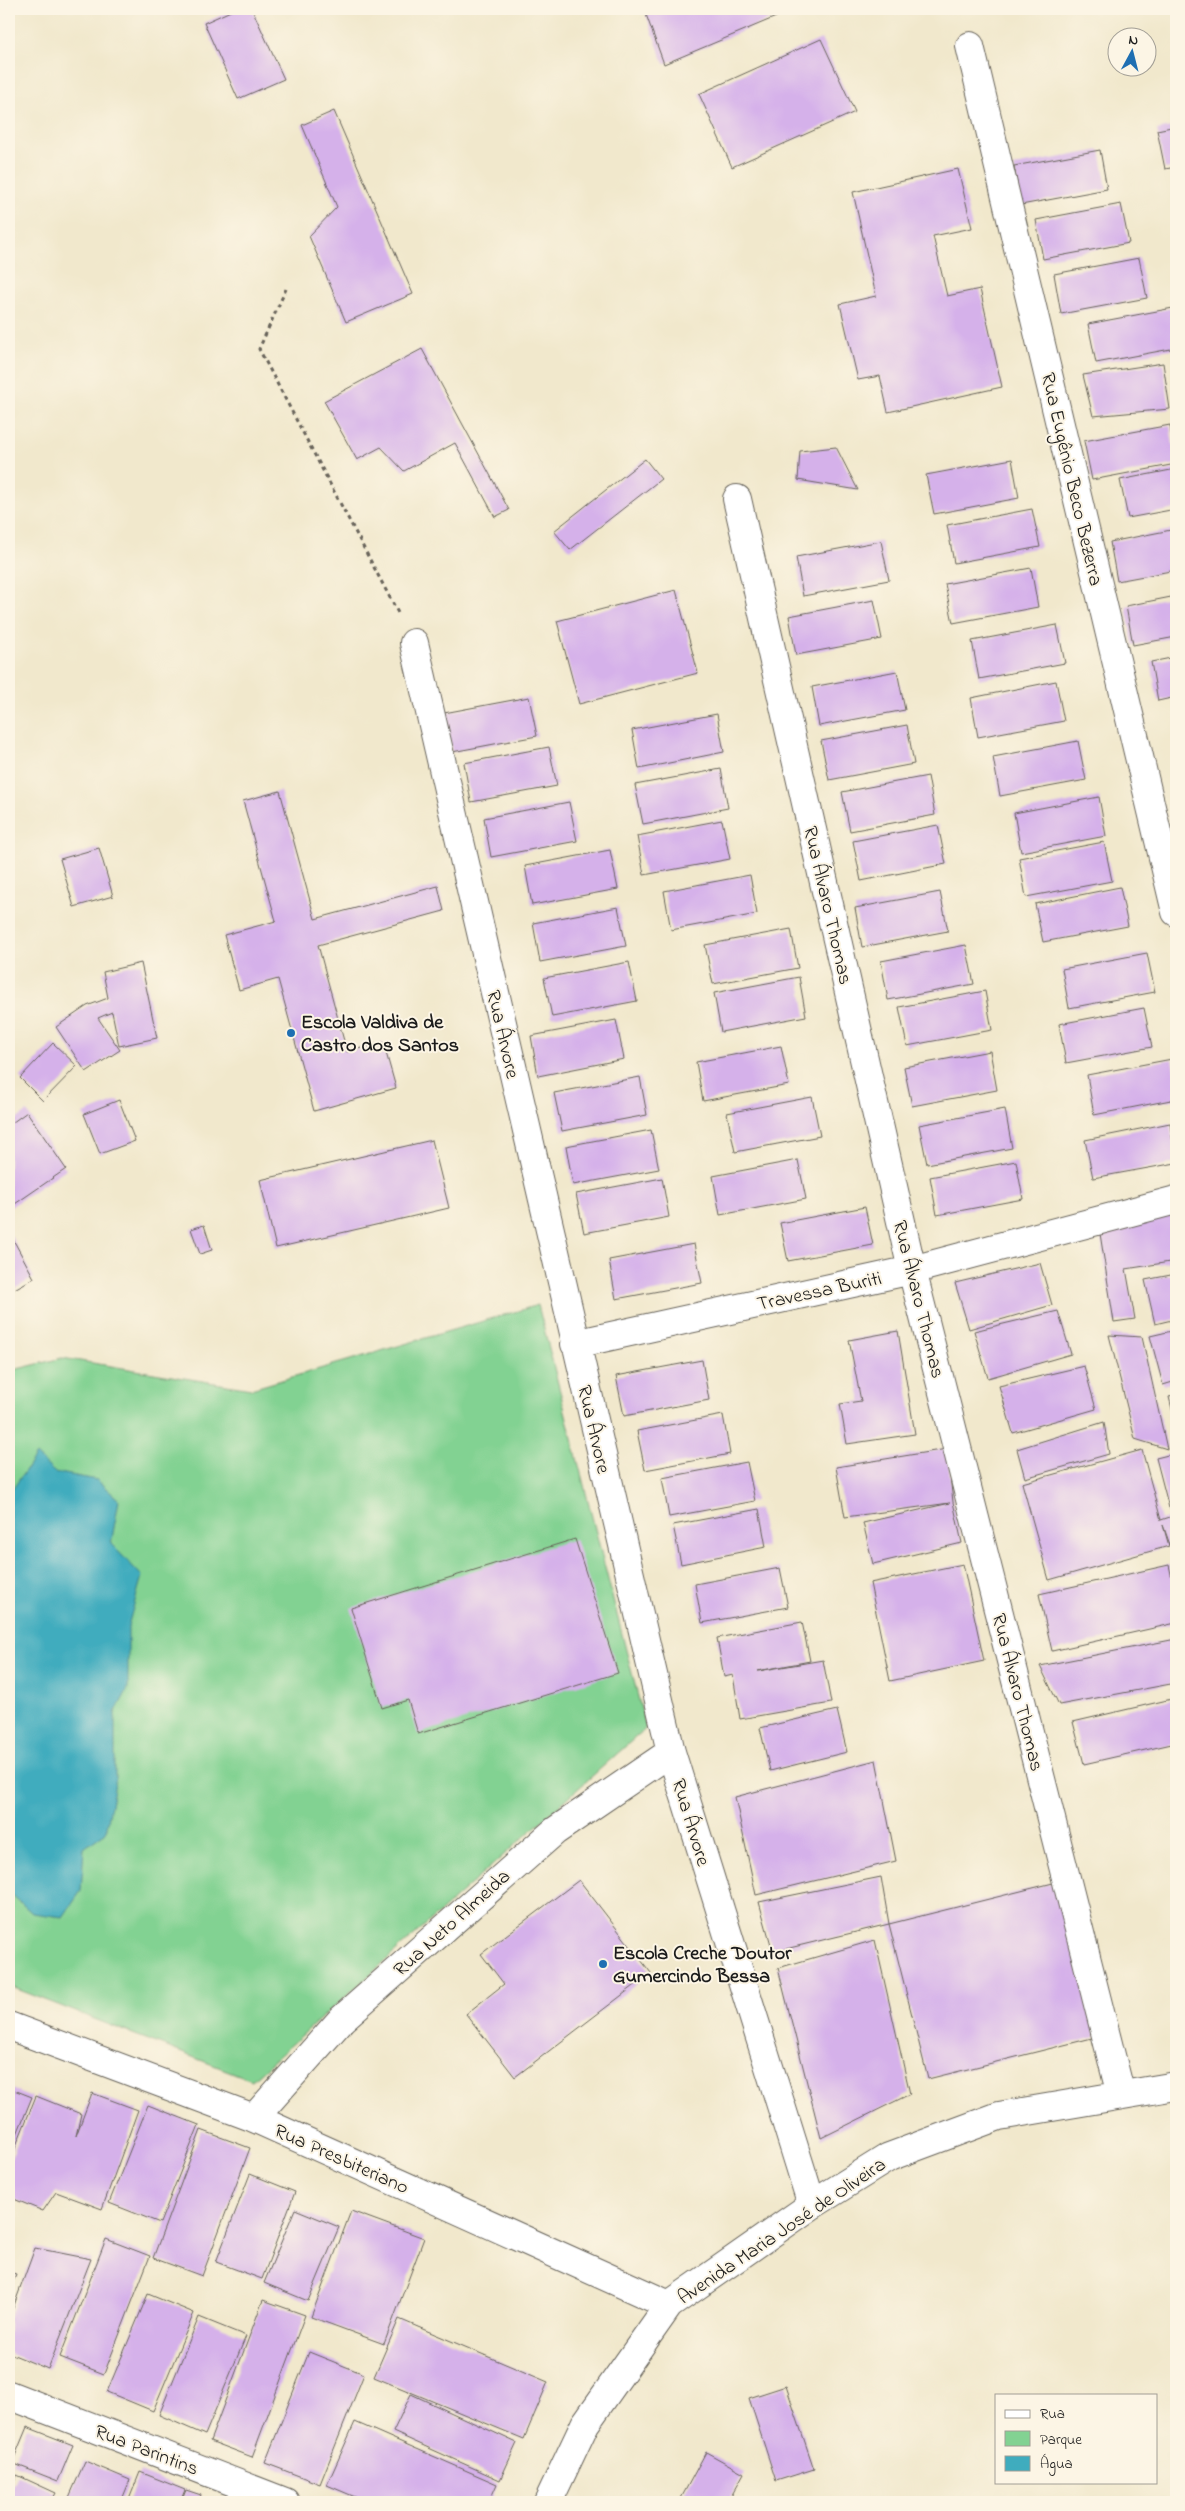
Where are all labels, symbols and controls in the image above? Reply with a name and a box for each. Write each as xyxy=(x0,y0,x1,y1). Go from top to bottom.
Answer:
north arrow xyxy=(1108,28,1158,78)
text: N xyxy=(1127,30,1139,52)
street label: Rua Eugênio Beco Bezerra xyxy=(1031,370,1109,589)
street label: Rua Álvaro Thomas xyxy=(794,823,859,988)
street label: Rua Árvore xyxy=(477,987,526,1082)
place label: Escola Valdiva de Castro dos Santos xyxy=(301,1009,459,1061)
marker: Escola Valdiva de Castro dos Santos xyxy=(285,1027,297,1039)
street label: Rua Álvaro Thomas xyxy=(884,1218,951,1382)
street label: Travessa Buriti xyxy=(754,1265,885,1320)
street label: Rua Árvore xyxy=(568,1382,617,1477)
street label: Rua Álvaro Thomas xyxy=(983,1611,1050,1775)
street label: Rua Árvore xyxy=(663,1775,717,1870)
street label: Rua Neto Almeida xyxy=(388,1863,518,1984)
place label: Escola Creche Doutor Gumercindo Bessa xyxy=(613,1940,792,1992)
marker: Escola Creche Doutor Gumercindo Bessa xyxy=(597,1958,609,1970)
street label: Rua Presbiteriano xyxy=(269,2118,413,2203)
street label: Avenida Maria José de Oliveira xyxy=(672,2151,893,2313)
legend xyxy=(995,2394,1158,2484)
text: Rua xyxy=(1040,2403,1065,2425)
street label: Rua Parintins xyxy=(90,2418,202,2484)
text: Parque xyxy=(1040,2429,1082,2451)
text: Água xyxy=(1040,2453,1073,2476)

